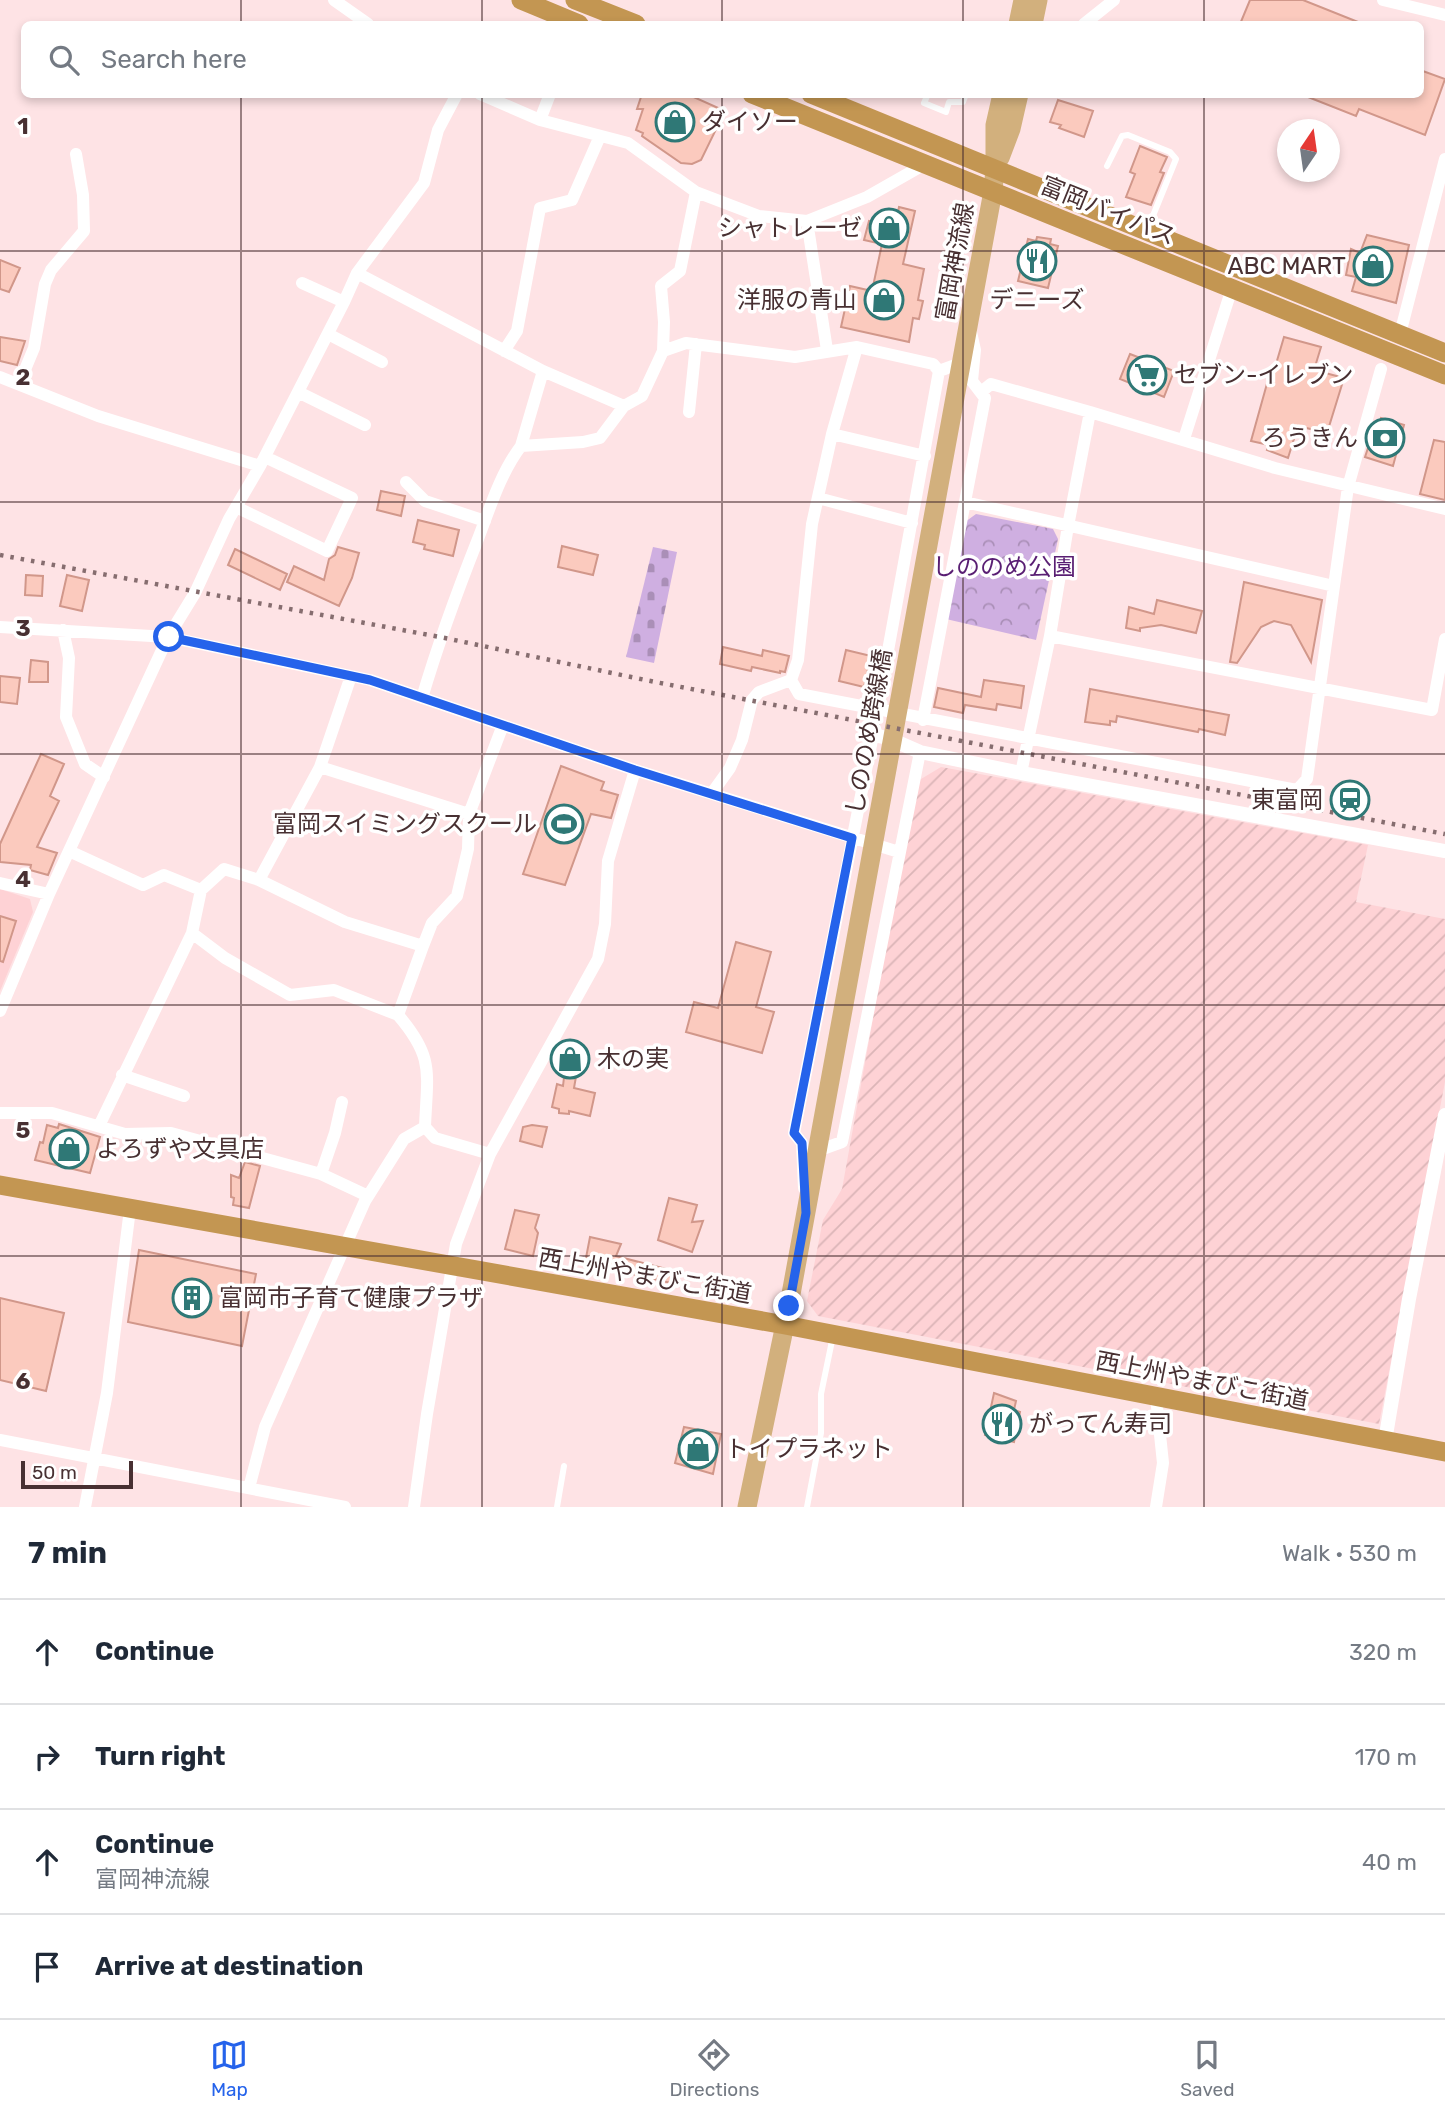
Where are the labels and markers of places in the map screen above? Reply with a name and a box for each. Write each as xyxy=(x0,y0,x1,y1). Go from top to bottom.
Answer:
shop icon: ダイソー xyxy=(654,101,696,143)
place label: ダイソー xyxy=(702,108,798,136)
shop icon: シャトレーゼ xyxy=(868,207,910,249)
place label: シャトレーゼ xyxy=(718,214,862,242)
restaurant icon: デニーズ xyxy=(1016,240,1058,282)
shop icon: ABC MART xyxy=(1352,245,1394,287)
place label: ABC MART xyxy=(1227,252,1346,280)
shop icon: 洋服の青山 xyxy=(863,279,905,321)
place label: 洋服の青山 xyxy=(737,286,857,314)
place label: デニーズ xyxy=(990,286,1084,314)
supermarket icon: セブン-イレブン xyxy=(1126,354,1168,396)
place label: セブン-イレブン xyxy=(1174,361,1354,389)
bank icon: ろうきん xyxy=(1364,417,1406,459)
place label: ろうきん xyxy=(1262,424,1358,452)
station icon: 東富岡 xyxy=(1329,779,1371,821)
place label: 東富岡 xyxy=(1251,786,1323,814)
sports icon: 富岡スイミングスクール xyxy=(543,803,585,845)
place label: 富岡スイミングスクール xyxy=(273,810,537,838)
shop icon: 木の実 xyxy=(549,1038,591,1080)
place label: 木の実 xyxy=(597,1045,669,1073)
shop icon: よろずや文具店 xyxy=(48,1128,90,1170)
place label: よろずや文具店 xyxy=(96,1135,264,1163)
building icon: 富岡市子育て健康プラザ xyxy=(171,1277,213,1319)
place label: 富岡市子育て健康プラザ xyxy=(219,1284,483,1312)
restaurant icon: がってん寿司 xyxy=(981,1403,1023,1445)
place label: がってん寿司 xyxy=(1029,1410,1172,1438)
shop icon: トイプラネット xyxy=(677,1428,719,1470)
place label: トイプラネット xyxy=(725,1435,893,1463)

